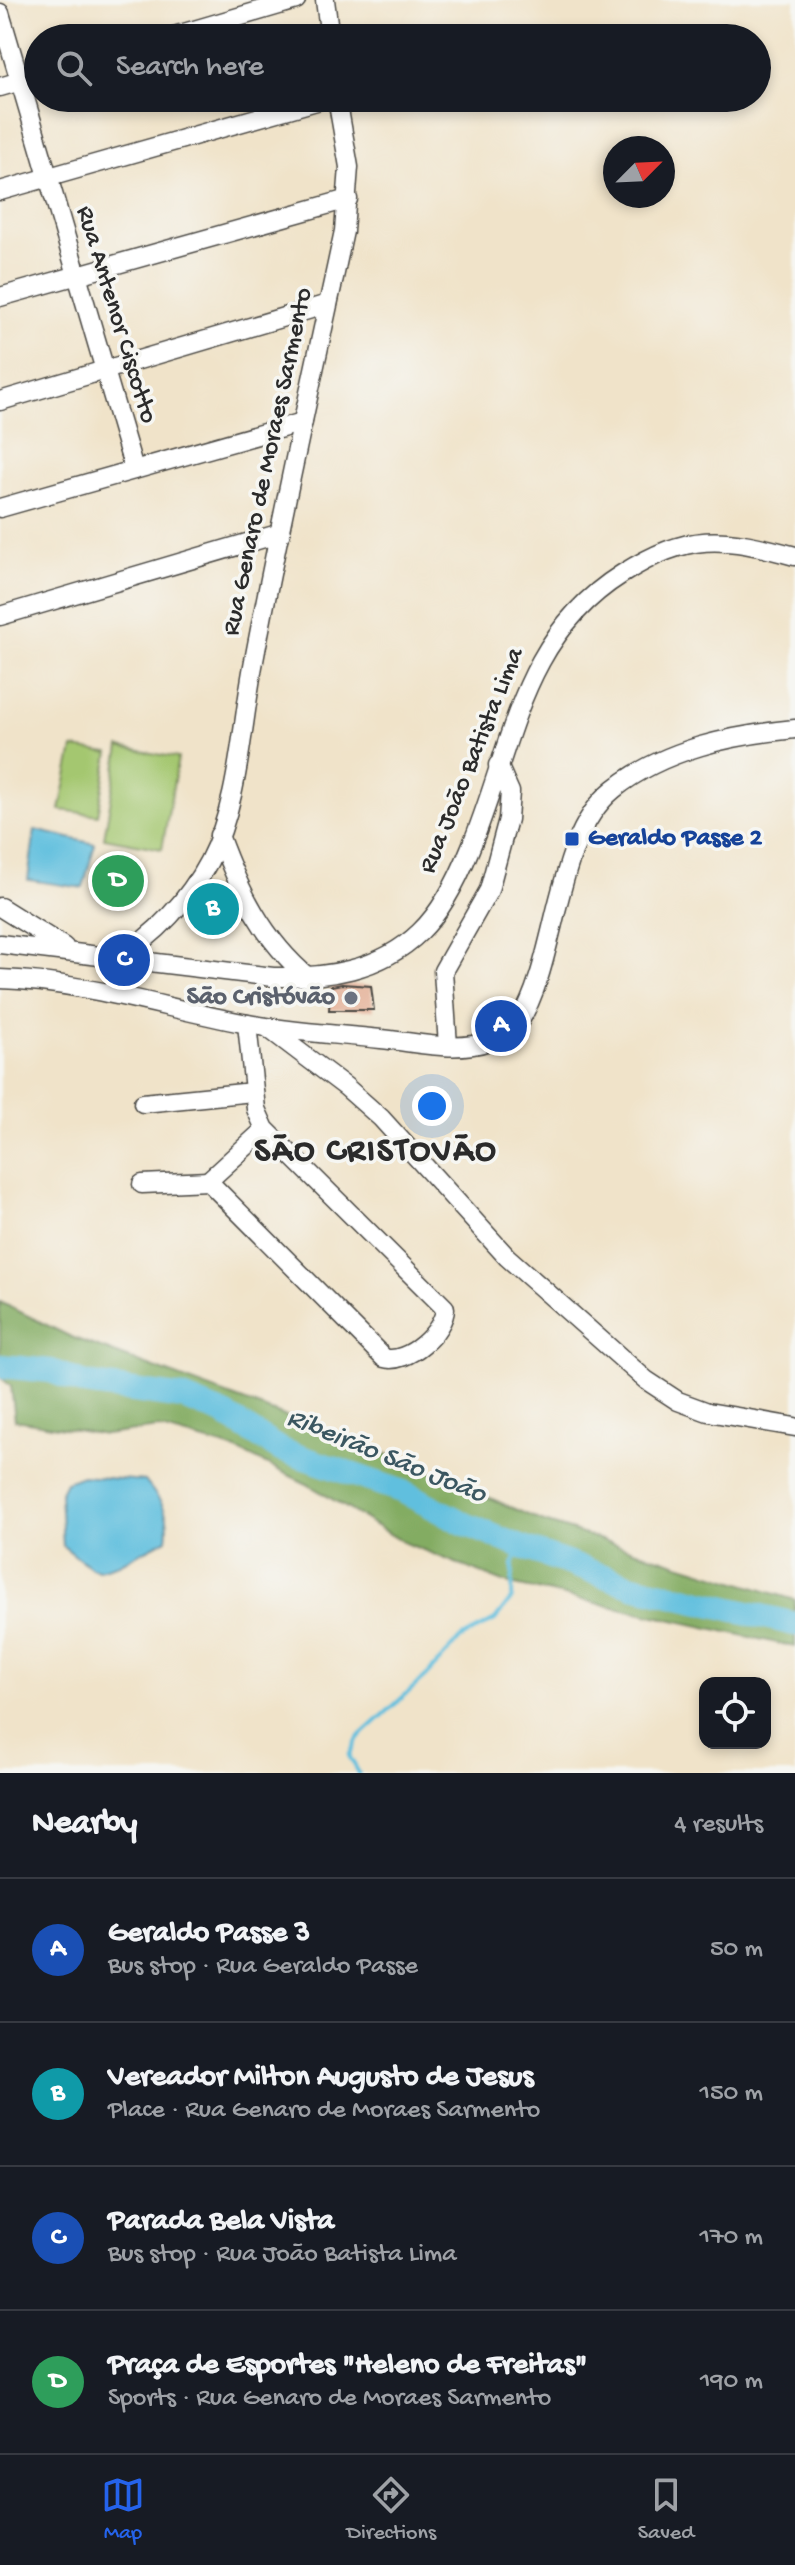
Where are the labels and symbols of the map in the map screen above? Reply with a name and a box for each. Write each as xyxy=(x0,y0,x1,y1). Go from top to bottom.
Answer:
north arrow xyxy=(603,136,675,208)
street label: Rua Antenor Ciscotto xyxy=(67,203,163,427)
street label: Rua Genaro de Moraes Sarmento xyxy=(217,285,321,639)
street label: Rua João Batista Lima xyxy=(414,642,533,878)
place label: Geraldo Passe 2 xyxy=(588,824,763,855)
marker: Geraldo Passe 2 xyxy=(563,830,581,848)
pin: D xyxy=(92,851,144,911)
pin: B xyxy=(187,879,239,939)
pin: C xyxy=(98,930,150,990)
place label: São Cristóvão xyxy=(187,983,336,1014)
marker: São Cristóvão xyxy=(342,989,360,1007)
pin: A xyxy=(475,996,527,1056)
your location xyxy=(412,1086,452,1126)
district label: SÃO CRISTOVÃO xyxy=(254,1133,498,1173)
water label: Ribeirão São João xyxy=(282,1402,492,1513)

